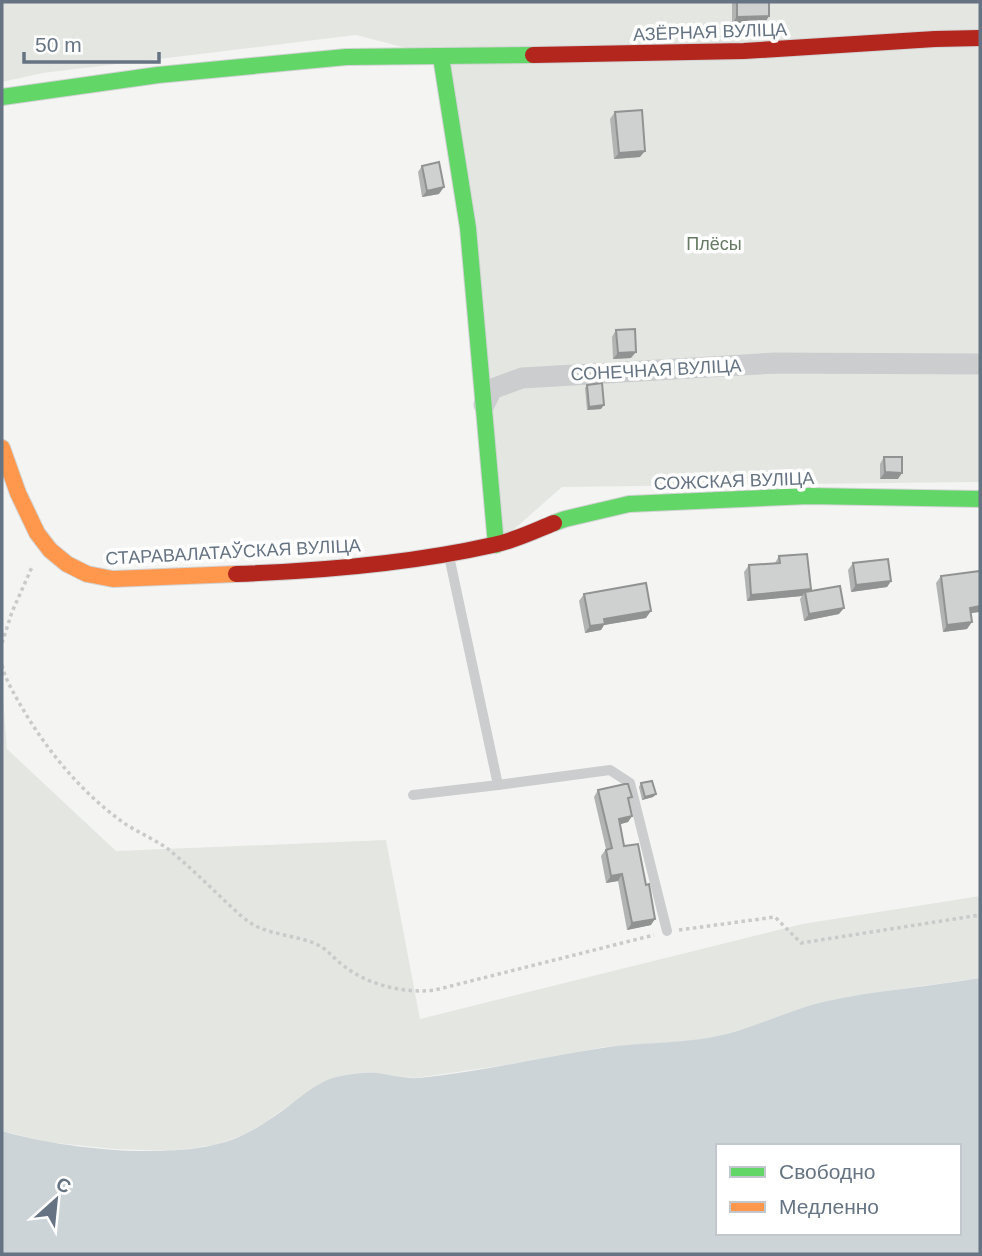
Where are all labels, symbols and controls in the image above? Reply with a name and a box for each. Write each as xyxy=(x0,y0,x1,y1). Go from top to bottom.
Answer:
street label: АЗЁРНАЯ ВУЛІЦА xyxy=(633,19,787,45)
scale bar xyxy=(24,21,159,65)
text: 50 m xyxy=(35,33,82,56)
park label: Плёсы xyxy=(686,234,742,254)
street label: СОНЕЧНАЯ ВУЛІЦА xyxy=(570,356,742,384)
street label: СОЖСКАЯ ВУЛІЦА xyxy=(653,468,815,494)
street label: СТАРАВАЛАТАЎСКАЯ ВУЛІЦА xyxy=(105,534,361,569)
legend xyxy=(716,1144,961,1235)
text: Свободно xyxy=(779,1160,876,1183)
north arrow xyxy=(21,1165,91,1235)
text: С xyxy=(53,1173,75,1198)
text: Медленно xyxy=(779,1195,879,1218)

